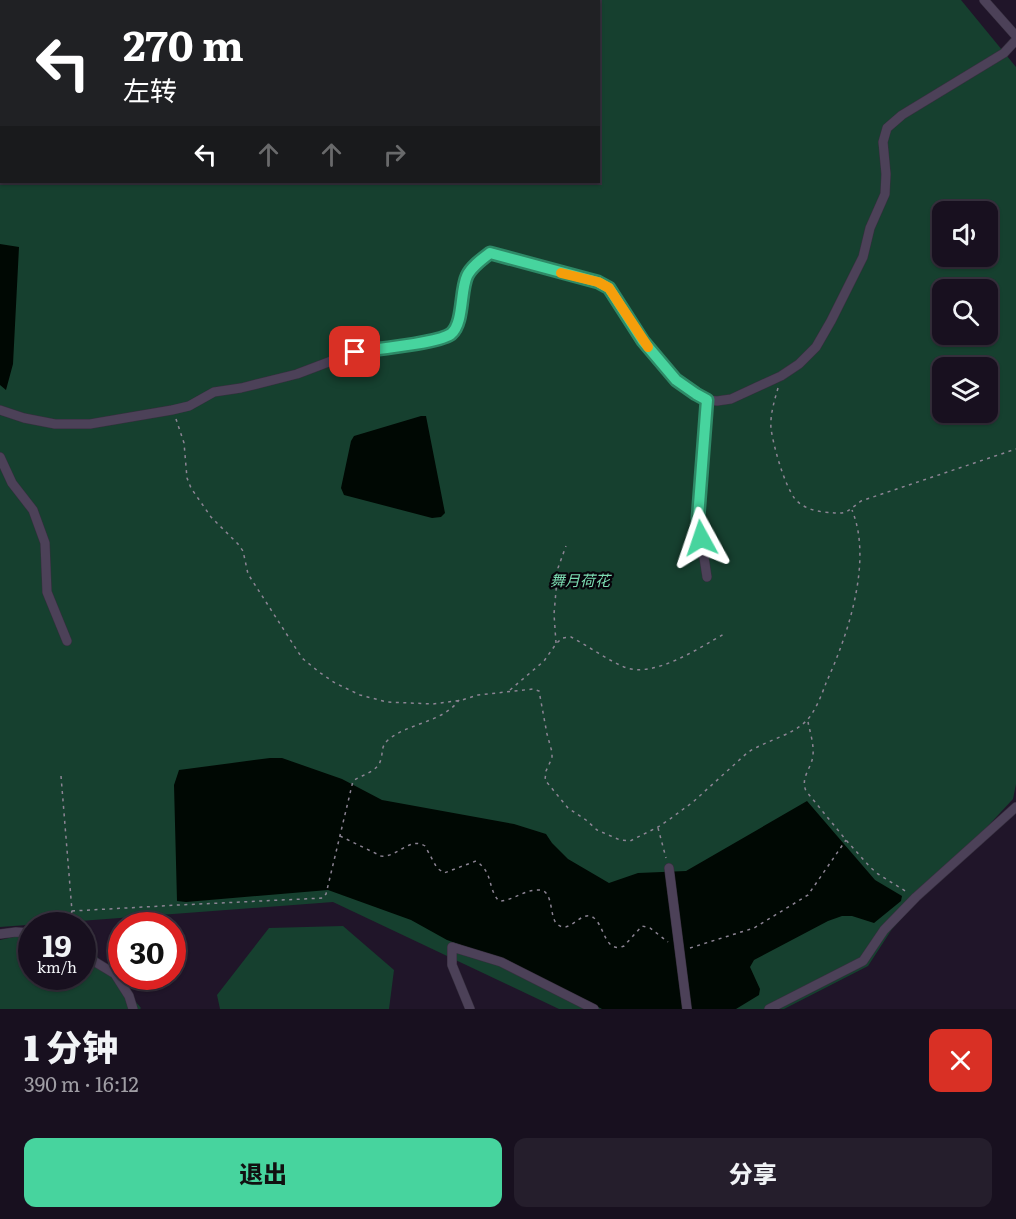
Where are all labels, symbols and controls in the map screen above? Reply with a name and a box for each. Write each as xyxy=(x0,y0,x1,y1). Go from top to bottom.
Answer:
text: 270 m xyxy=(123,12,244,74)
icon: left xyxy=(24,24,102,102)
text: 左转 xyxy=(123,69,177,109)
icon: left xyxy=(189,138,222,171)
icon: ahead xyxy=(252,138,285,171)
icon: ahead xyxy=(315,138,348,171)
icon: right xyxy=(378,138,411,171)
map controls xyxy=(932,201,998,423)
button: sound xyxy=(932,201,998,267)
button: search xyxy=(932,279,998,345)
pin xyxy=(329,326,380,377)
icon: arrive xyxy=(338,335,371,368)
button: layers xyxy=(932,357,998,423)
position arrow xyxy=(669,506,733,570)
park label: 舞月荷花 xyxy=(550,568,612,591)
speed limit sign: 30 xyxy=(108,912,186,990)
text: 19 xyxy=(42,922,72,966)
text: km/h xyxy=(37,955,77,978)
text: 1 分钟 xyxy=(24,1019,118,1072)
button: close xyxy=(929,1029,992,1092)
text: 390 m · 16:12 xyxy=(24,1068,139,1098)
button: 退出 xyxy=(24,1138,502,1207)
button: 分享 xyxy=(514,1138,992,1207)

